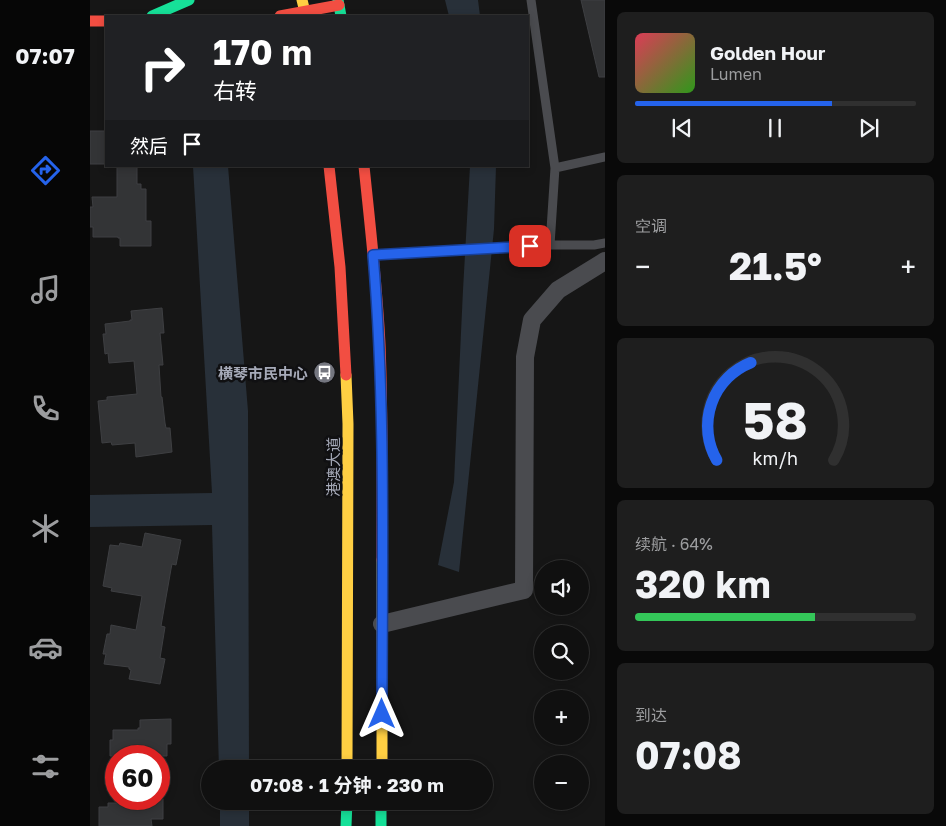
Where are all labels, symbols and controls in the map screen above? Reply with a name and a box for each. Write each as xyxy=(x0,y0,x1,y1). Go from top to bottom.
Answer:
text: 170 m xyxy=(213,31,312,73)
icon: right xyxy=(130,35,195,100)
text: Golden Hour xyxy=(710,41,825,64)
text: 07:07 xyxy=(15,42,75,69)
text: Lumen xyxy=(710,64,762,84)
text: 右转 xyxy=(213,77,257,104)
icon: previous xyxy=(668,114,696,142)
icon: pause xyxy=(761,114,789,142)
icon: next xyxy=(855,114,883,142)
icon: arrive xyxy=(178,130,206,158)
text: 然后 xyxy=(130,134,168,157)
icon: directions xyxy=(28,153,63,188)
text: 空调 xyxy=(635,216,667,236)
pin xyxy=(509,225,551,267)
icon: arrive xyxy=(516,232,544,260)
text: 21.5° xyxy=(729,243,822,288)
text: − xyxy=(635,250,650,283)
text: + xyxy=(901,250,916,283)
icon: music xyxy=(28,272,63,307)
bus stop icon: 横琴市民中心 xyxy=(312,361,336,385)
place label: 横琴市民中心 xyxy=(218,364,308,382)
text: 58 xyxy=(743,388,808,450)
icon: phone xyxy=(28,391,63,426)
street label: 港澳大道 xyxy=(324,437,342,497)
text: km/h xyxy=(753,447,798,469)
icon: climate xyxy=(28,511,63,546)
text: 续航 · 64% xyxy=(635,534,713,554)
map controls xyxy=(534,560,589,810)
button: sound xyxy=(534,560,589,615)
text: 320 km xyxy=(635,561,771,606)
button: search xyxy=(534,625,589,680)
icon: car xyxy=(28,630,63,665)
position arrow xyxy=(355,687,407,739)
button: + xyxy=(534,690,589,745)
text: 到达 xyxy=(635,705,667,725)
text: 07:08 xyxy=(635,732,742,777)
speed limit sign: 60 xyxy=(105,745,170,810)
icon: filters xyxy=(28,749,63,784)
button: − xyxy=(534,755,589,810)
text: 07:08 · 1 分钟 · 230 m xyxy=(250,773,444,796)

